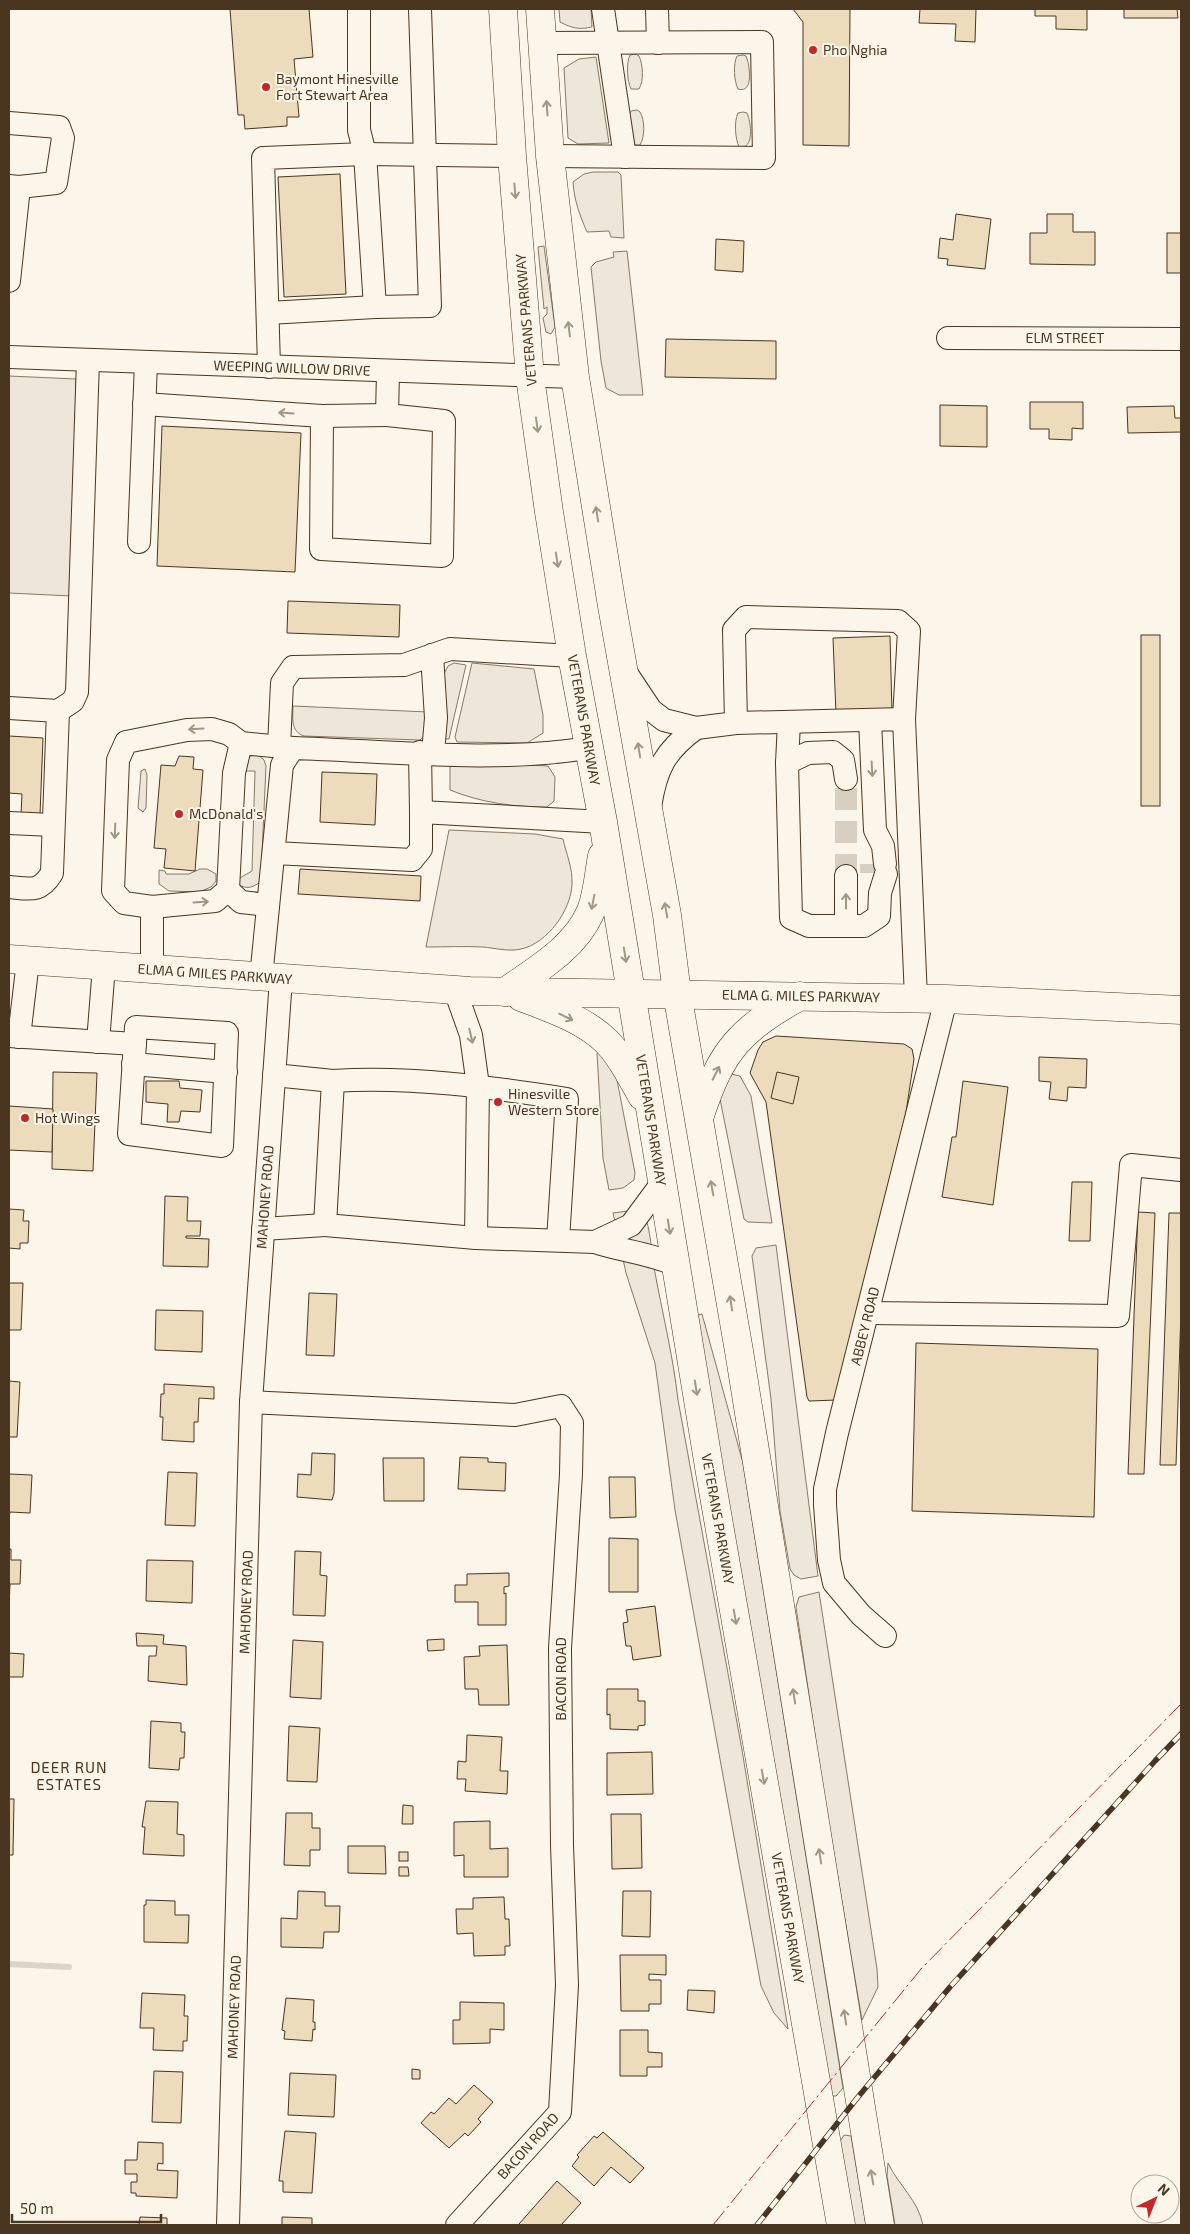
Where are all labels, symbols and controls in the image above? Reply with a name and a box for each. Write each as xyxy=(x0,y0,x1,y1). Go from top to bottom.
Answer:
place label: Pho Nghia xyxy=(823,41,887,58)
marker: Pho Nghia xyxy=(807,44,819,56)
place label: Baymont Hinesville Fort Stewart Area xyxy=(276,70,399,103)
marker: Baymont Hinesville Fort Stewart Area xyxy=(260,81,272,93)
one-way arrow xyxy=(542,100,551,116)
one-way arrow xyxy=(510,183,519,199)
street label: VETERANS PARKWAY xyxy=(511,253,540,387)
one-way arrow xyxy=(564,321,574,337)
street label: ELM STREET xyxy=(1026,329,1104,346)
street label: WEEPING WILLOW DRIVE xyxy=(213,356,371,379)
one-way arrow xyxy=(278,409,294,418)
one-way arrow xyxy=(532,417,542,433)
one-way arrow xyxy=(592,506,602,522)
one-way arrow xyxy=(552,551,562,567)
street label: VETERANS PARKWAY xyxy=(565,653,604,787)
one-way arrow xyxy=(188,725,204,734)
one-way arrow xyxy=(633,742,643,758)
one-way arrow xyxy=(867,760,876,776)
place label: McDonald's xyxy=(189,805,263,822)
marker: McDonald's xyxy=(173,808,185,820)
one-way arrow xyxy=(111,823,120,839)
one-way arrow xyxy=(841,893,851,910)
one-way arrow xyxy=(587,894,597,910)
one-way arrow xyxy=(192,897,208,907)
one-way arrow xyxy=(661,902,671,918)
one-way arrow xyxy=(620,946,630,962)
street label: ELMA G MILES PARKWAY xyxy=(137,960,293,987)
street label: ELMA G. MILES PARKWAY xyxy=(722,986,880,1005)
one-way arrow xyxy=(559,1012,574,1022)
one-way arrow xyxy=(467,1027,476,1043)
street label: VETERANS PARKWAY xyxy=(633,1053,670,1187)
one-way arrow xyxy=(712,1066,721,1081)
place label: Hinesville Western Store xyxy=(508,1085,599,1118)
marker: Hinesville Western Store xyxy=(492,1096,504,1108)
place label: Hot Wings xyxy=(35,1109,100,1126)
marker: Hot Wings xyxy=(19,1112,31,1124)
street label: MAHONEY ROAD xyxy=(252,1144,277,1249)
one-way arrow xyxy=(706,1181,716,1197)
one-way arrow xyxy=(665,1219,675,1235)
street label: ABBEY ROAD xyxy=(847,1285,883,1367)
one-way arrow xyxy=(726,1296,736,1312)
one-way arrow xyxy=(691,1379,701,1395)
street label: VETERANS PARKWAY xyxy=(699,1452,738,1586)
street label: MAHONEY ROAD xyxy=(235,1550,256,1654)
one-way arrow xyxy=(731,1608,741,1624)
street label: BACON ROAD xyxy=(552,1637,569,1721)
one-way arrow xyxy=(789,1688,799,1704)
district label: DEER RUN ESTATES xyxy=(30,1758,108,1793)
one-way arrow xyxy=(759,1768,769,1784)
one-way arrow xyxy=(814,1849,824,1865)
street label: VETERANS PARKWAY xyxy=(769,1851,808,1985)
street label: MAHONEY ROAD xyxy=(223,1955,244,2059)
one-way arrow xyxy=(840,2009,850,2025)
street label: BACON ROAD xyxy=(493,2109,562,2182)
one-way arrow xyxy=(866,2170,876,2186)
north arrow xyxy=(1130,2174,1180,2224)
text: N xyxy=(1155,2179,1174,2199)
scale bar xyxy=(12,2192,161,2224)
text: 50 m xyxy=(20,2199,54,2217)

